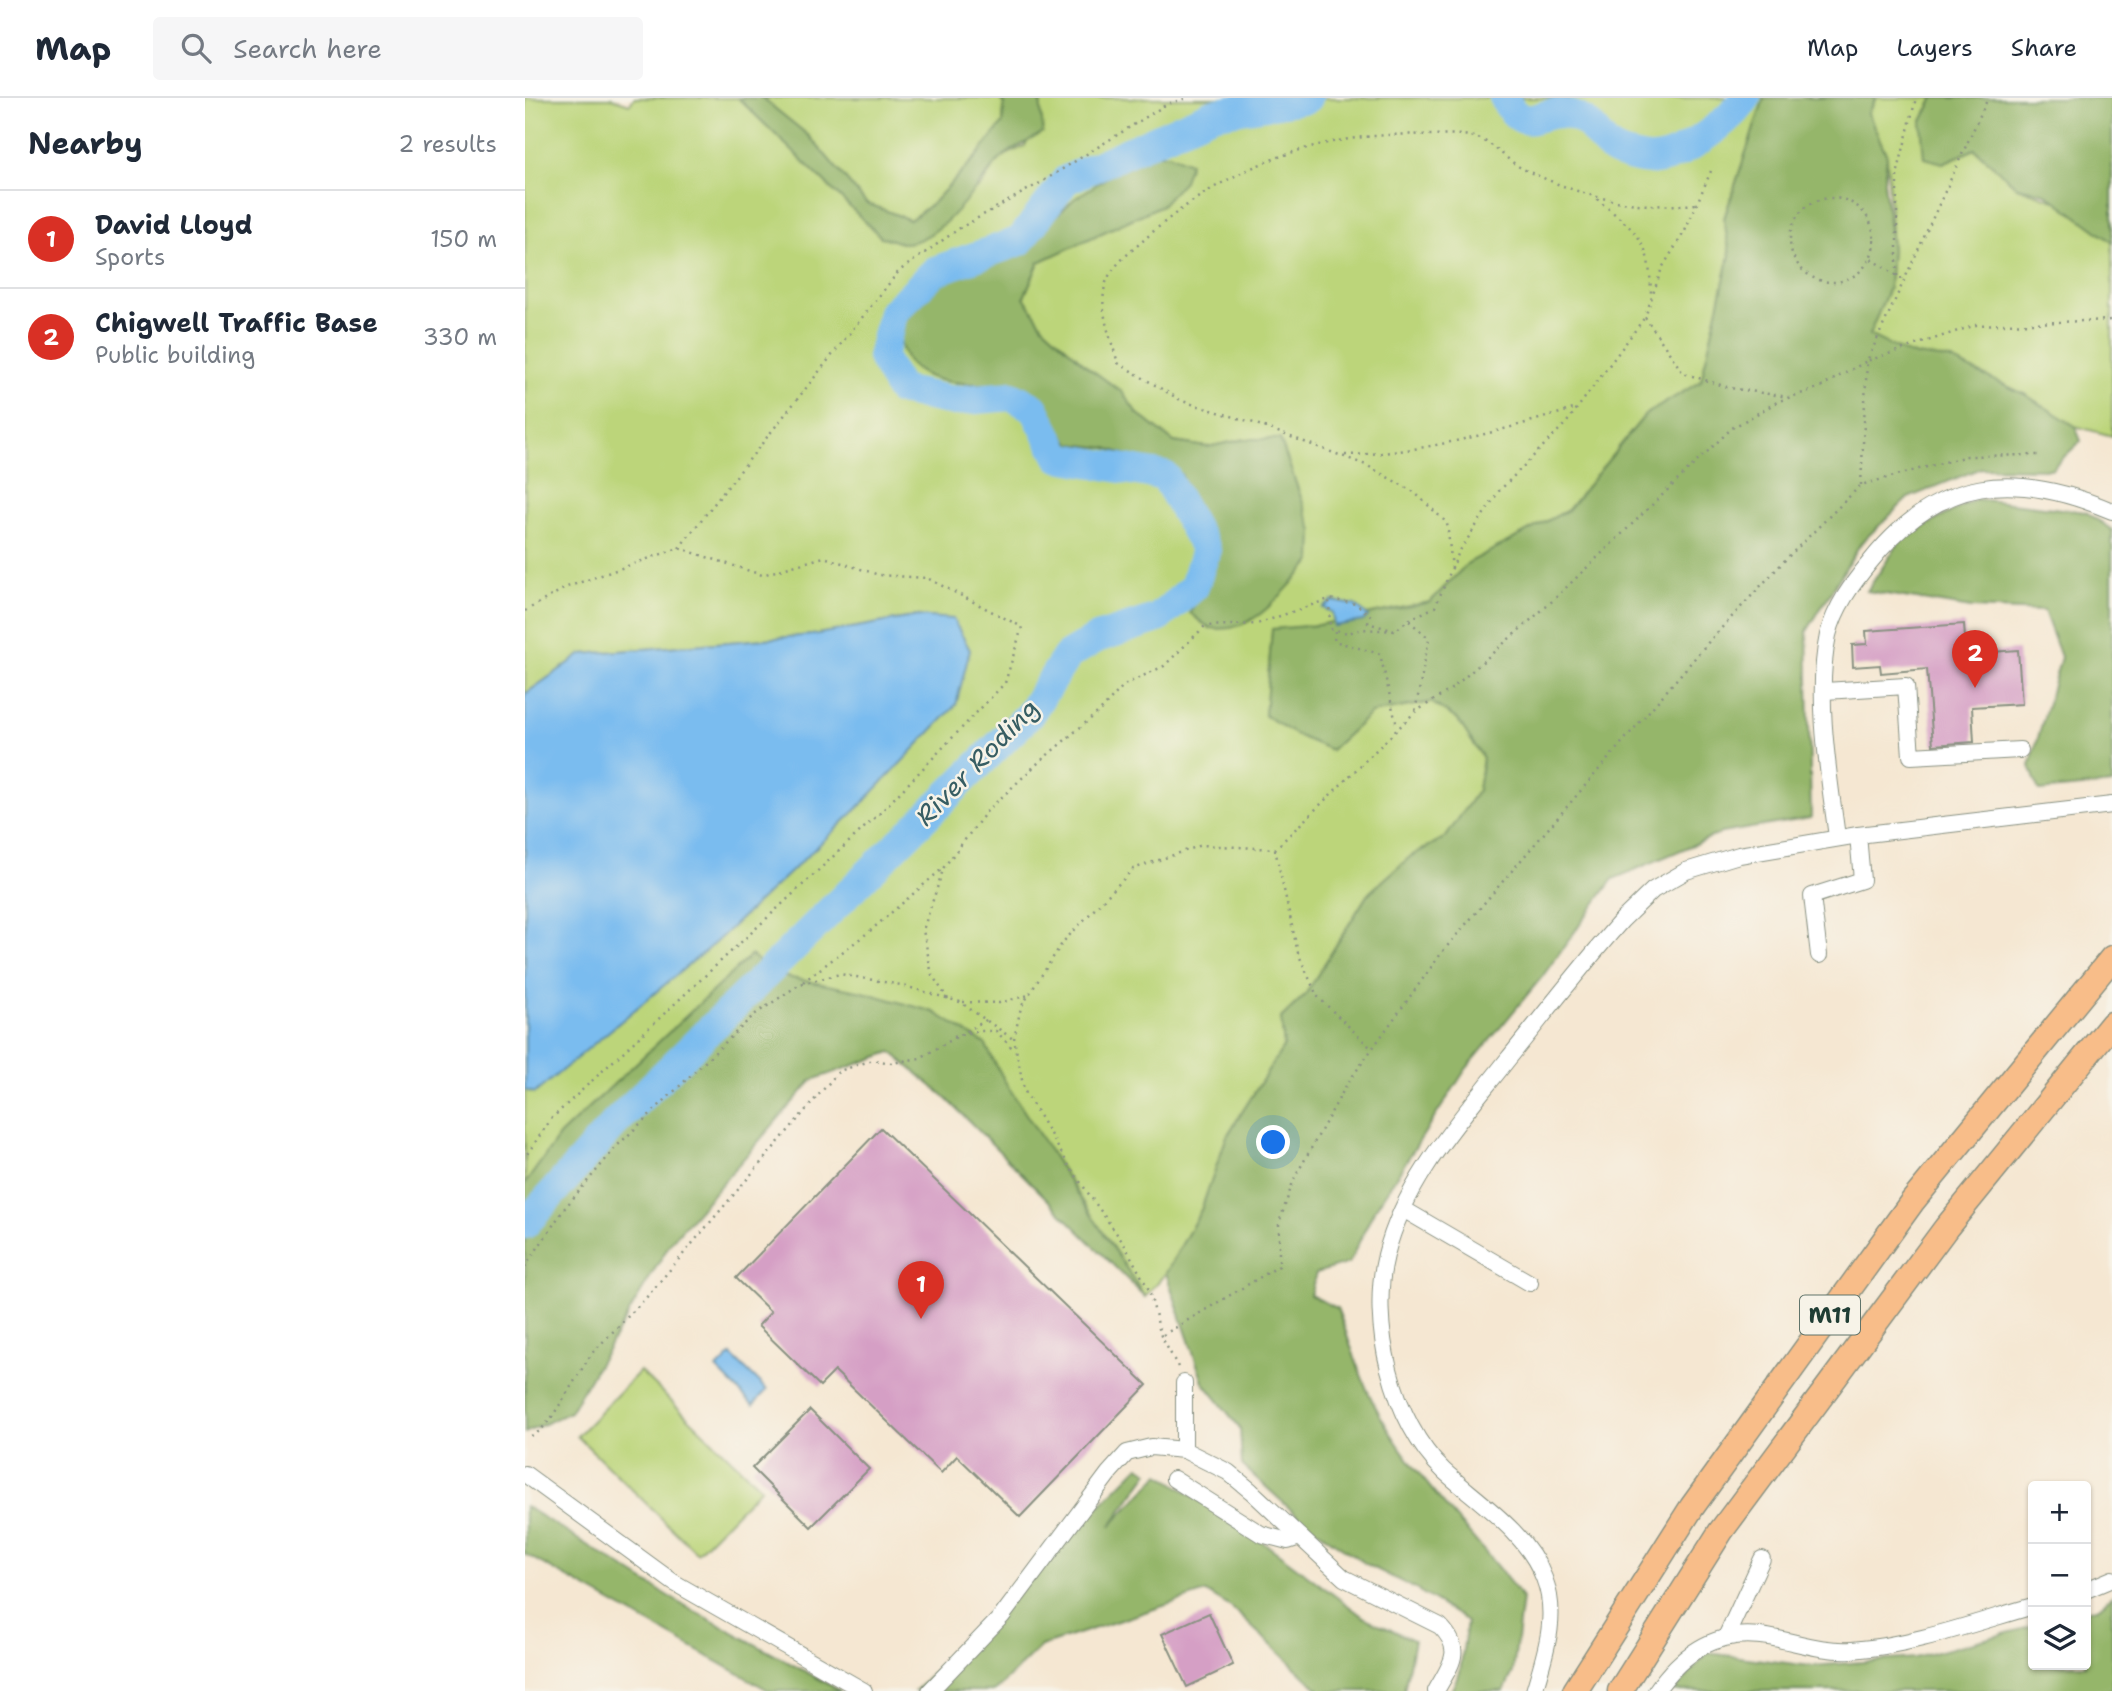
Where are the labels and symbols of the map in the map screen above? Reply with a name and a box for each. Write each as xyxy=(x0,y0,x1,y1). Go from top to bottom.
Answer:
pin: 2 xyxy=(1952,630,1998,688)
water label: River Roding xyxy=(907,691,1046,833)
your location xyxy=(1256,1125,1290,1159)
pin: 1 xyxy=(898,1261,944,1319)
road number: M11 xyxy=(1800,1296,1860,1334)

